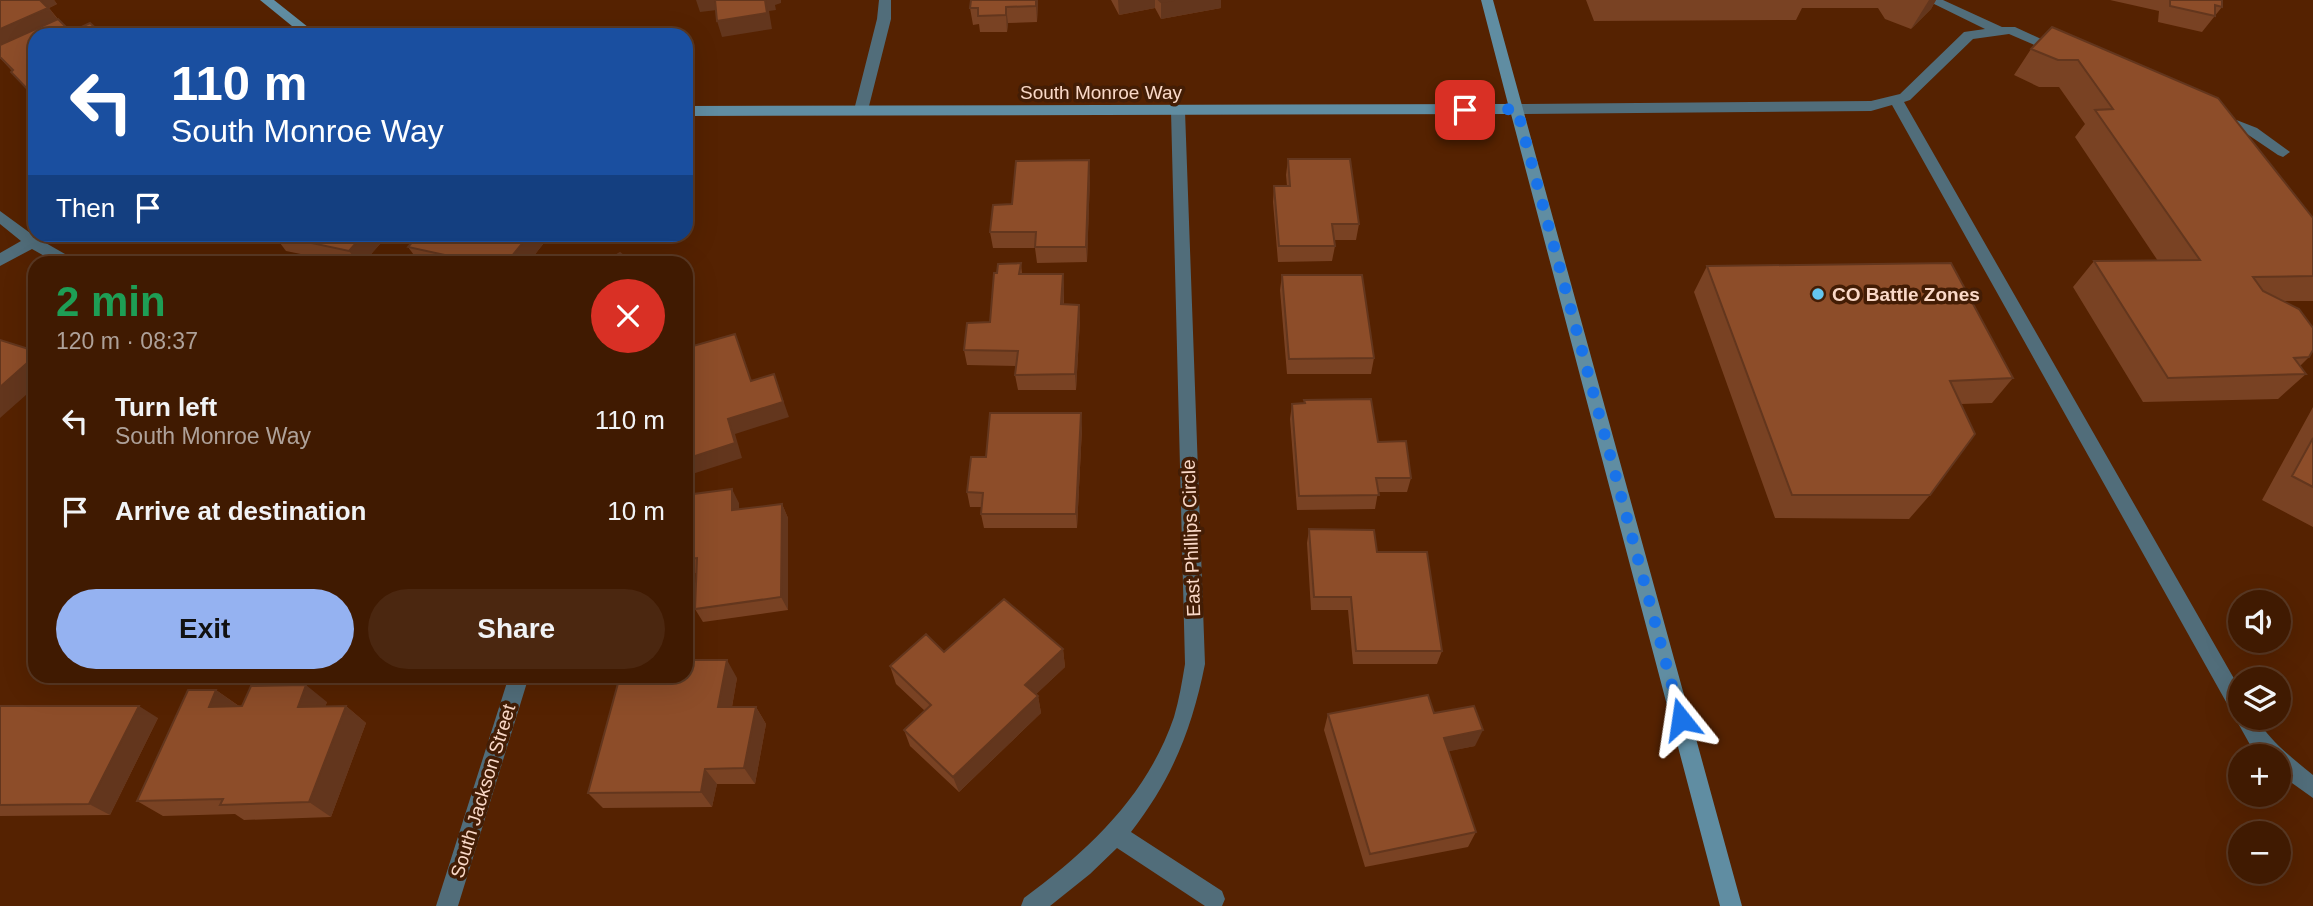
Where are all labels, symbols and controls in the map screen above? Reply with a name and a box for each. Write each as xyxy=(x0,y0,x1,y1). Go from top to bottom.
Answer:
icon: left xyxy=(56,56,147,147)
text: 110 m xyxy=(171,56,307,110)
pin xyxy=(1435,80,1495,140)
street label: South Monroe Way xyxy=(1020,82,1182,103)
icon: arrive xyxy=(1446,91,1484,129)
text: South Monroe Way xyxy=(171,113,444,149)
icon: arrive xyxy=(129,189,167,227)
text: Then xyxy=(56,193,115,223)
text: 2 min xyxy=(56,278,166,325)
button: close xyxy=(591,279,665,353)
place label: CO Battle Zones xyxy=(1832,284,1980,305)
marker: CO Battle Zones xyxy=(1810,286,1826,302)
text: 120 m · 08:37 xyxy=(56,328,198,354)
text: Turn left xyxy=(115,392,217,422)
icon: left xyxy=(56,402,94,440)
text: 110 m xyxy=(595,405,665,435)
text: South Monroe Way xyxy=(115,423,311,449)
street label: East Phillips Circle xyxy=(1178,459,1204,617)
icon: arrive xyxy=(56,493,94,531)
text: Arrive at destination xyxy=(115,496,366,526)
text: 10 m xyxy=(607,496,665,526)
button: Exit xyxy=(56,589,354,669)
button: Share xyxy=(368,589,665,669)
map controls xyxy=(2228,590,2291,884)
button: sound xyxy=(2228,590,2291,653)
button: layers xyxy=(2228,667,2291,730)
position arrow xyxy=(1644,682,1718,756)
street label: South Jackson Street xyxy=(447,701,520,880)
button: + xyxy=(2228,744,2291,807)
button: − xyxy=(2228,821,2291,884)

